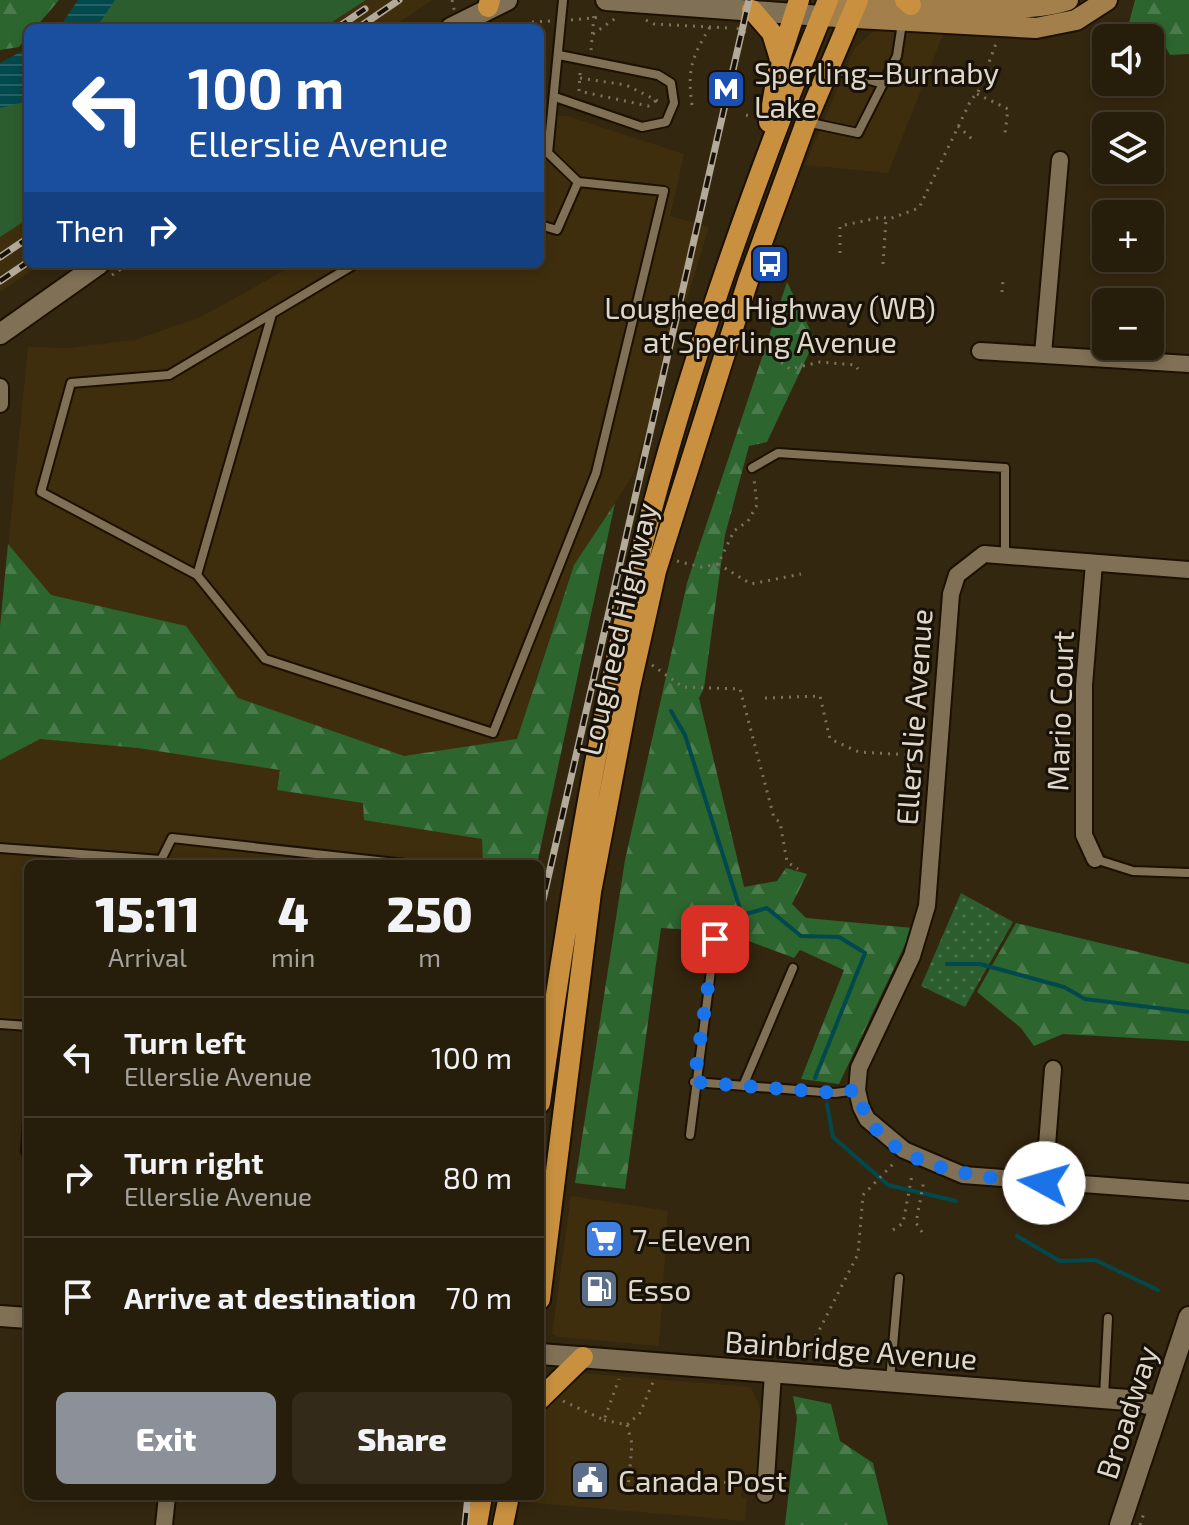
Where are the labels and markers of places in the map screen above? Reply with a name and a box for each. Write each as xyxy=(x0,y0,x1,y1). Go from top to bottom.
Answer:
place label: Sperling–Burnaby Lake xyxy=(754,54,999,124)
metro station icon: Sperling–Burnaby Lake xyxy=(705,68,747,110)
bus stop icon: Lougheed Highway (WB) at Sperling Avenue xyxy=(749,243,791,285)
place label: Lougheed Highway (WB) at Sperling Avenue xyxy=(604,289,936,359)
pin xyxy=(681,905,749,973)
supermarket icon: 7-Eleven xyxy=(583,1218,625,1260)
place label: 7-Eleven xyxy=(632,1221,751,1257)
fuel station icon: Esso xyxy=(578,1268,620,1310)
place label: Esso xyxy=(627,1271,691,1307)
public building icon: Canada Post xyxy=(569,1459,611,1501)
place label: Canada Post xyxy=(618,1462,787,1498)

